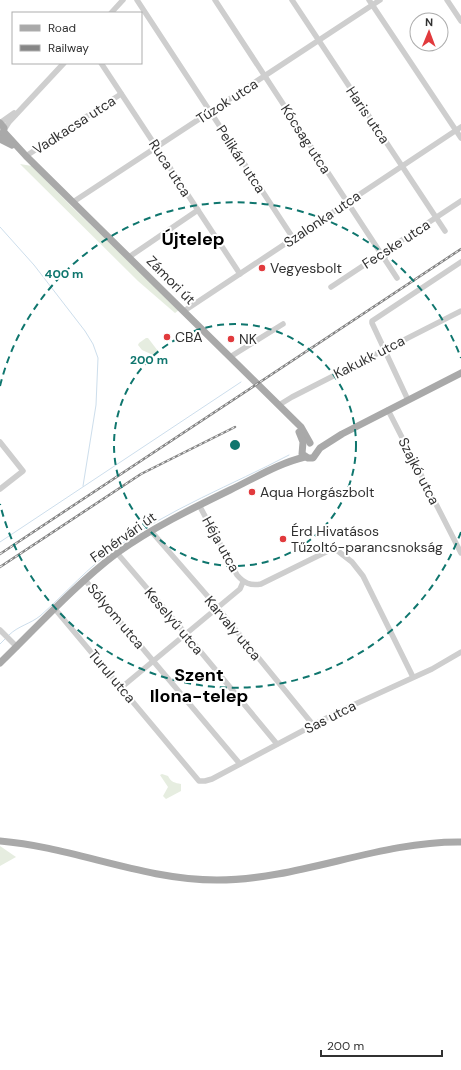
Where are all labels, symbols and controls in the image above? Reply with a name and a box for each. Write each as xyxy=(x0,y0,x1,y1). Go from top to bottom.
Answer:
legend xyxy=(12,12,142,64)
north arrow xyxy=(409,12,449,52)
text: N xyxy=(425,15,433,29)
text: Road xyxy=(48,20,76,36)
text: Railway xyxy=(48,40,89,56)
street label: Túzok utca xyxy=(193,74,261,128)
street label: Haris utca xyxy=(342,83,394,147)
street label: Vadkacsa utca xyxy=(29,92,119,158)
street label: Kócsag utca xyxy=(277,101,335,177)
street label: Pelikán utca xyxy=(212,122,270,196)
street label: Ruca utca xyxy=(145,136,195,200)
street label: Szalonka utca xyxy=(280,187,364,251)
street label: Fecske utca xyxy=(359,215,433,273)
district label: Újtelep xyxy=(161,227,225,251)
street label: Zámori út xyxy=(143,252,199,308)
place label: Vegyesbolt xyxy=(270,259,342,277)
marker: Vegyesbolt xyxy=(257,263,267,273)
text: 400 m xyxy=(45,266,83,282)
place label: CBA xyxy=(175,328,203,346)
place label: NK xyxy=(239,330,257,348)
street label: Kakukk utca xyxy=(330,331,408,383)
marker: CBA xyxy=(162,332,172,342)
marker: NK xyxy=(226,334,236,344)
text: 200 m xyxy=(130,352,168,368)
street label: Szajkó utca xyxy=(394,434,444,508)
centre of rings xyxy=(228,438,242,452)
place label: Aqua Horgászbolt xyxy=(260,483,374,501)
marker: Aqua Horgászbolt xyxy=(247,487,257,497)
street label: Fehérvári út xyxy=(86,508,160,566)
street label: Héja utca xyxy=(198,513,244,575)
place label: Érd Hivatásos Tűzoltó-parancsnokság xyxy=(291,522,443,556)
marker: Érd Hivatásos Tűzoltó-parancsnokság xyxy=(278,534,288,544)
street label: Sólyom utca xyxy=(83,580,149,652)
street label: Keselyű utca xyxy=(141,584,207,658)
street label: Karvaly utca xyxy=(201,592,265,664)
street label: Turul utca xyxy=(84,646,140,706)
district label: Szent Ilona-telep xyxy=(150,663,248,708)
street label: Sas utca xyxy=(301,696,359,738)
scale bar xyxy=(321,1032,442,1058)
text: 200 m xyxy=(327,1038,364,1054)

